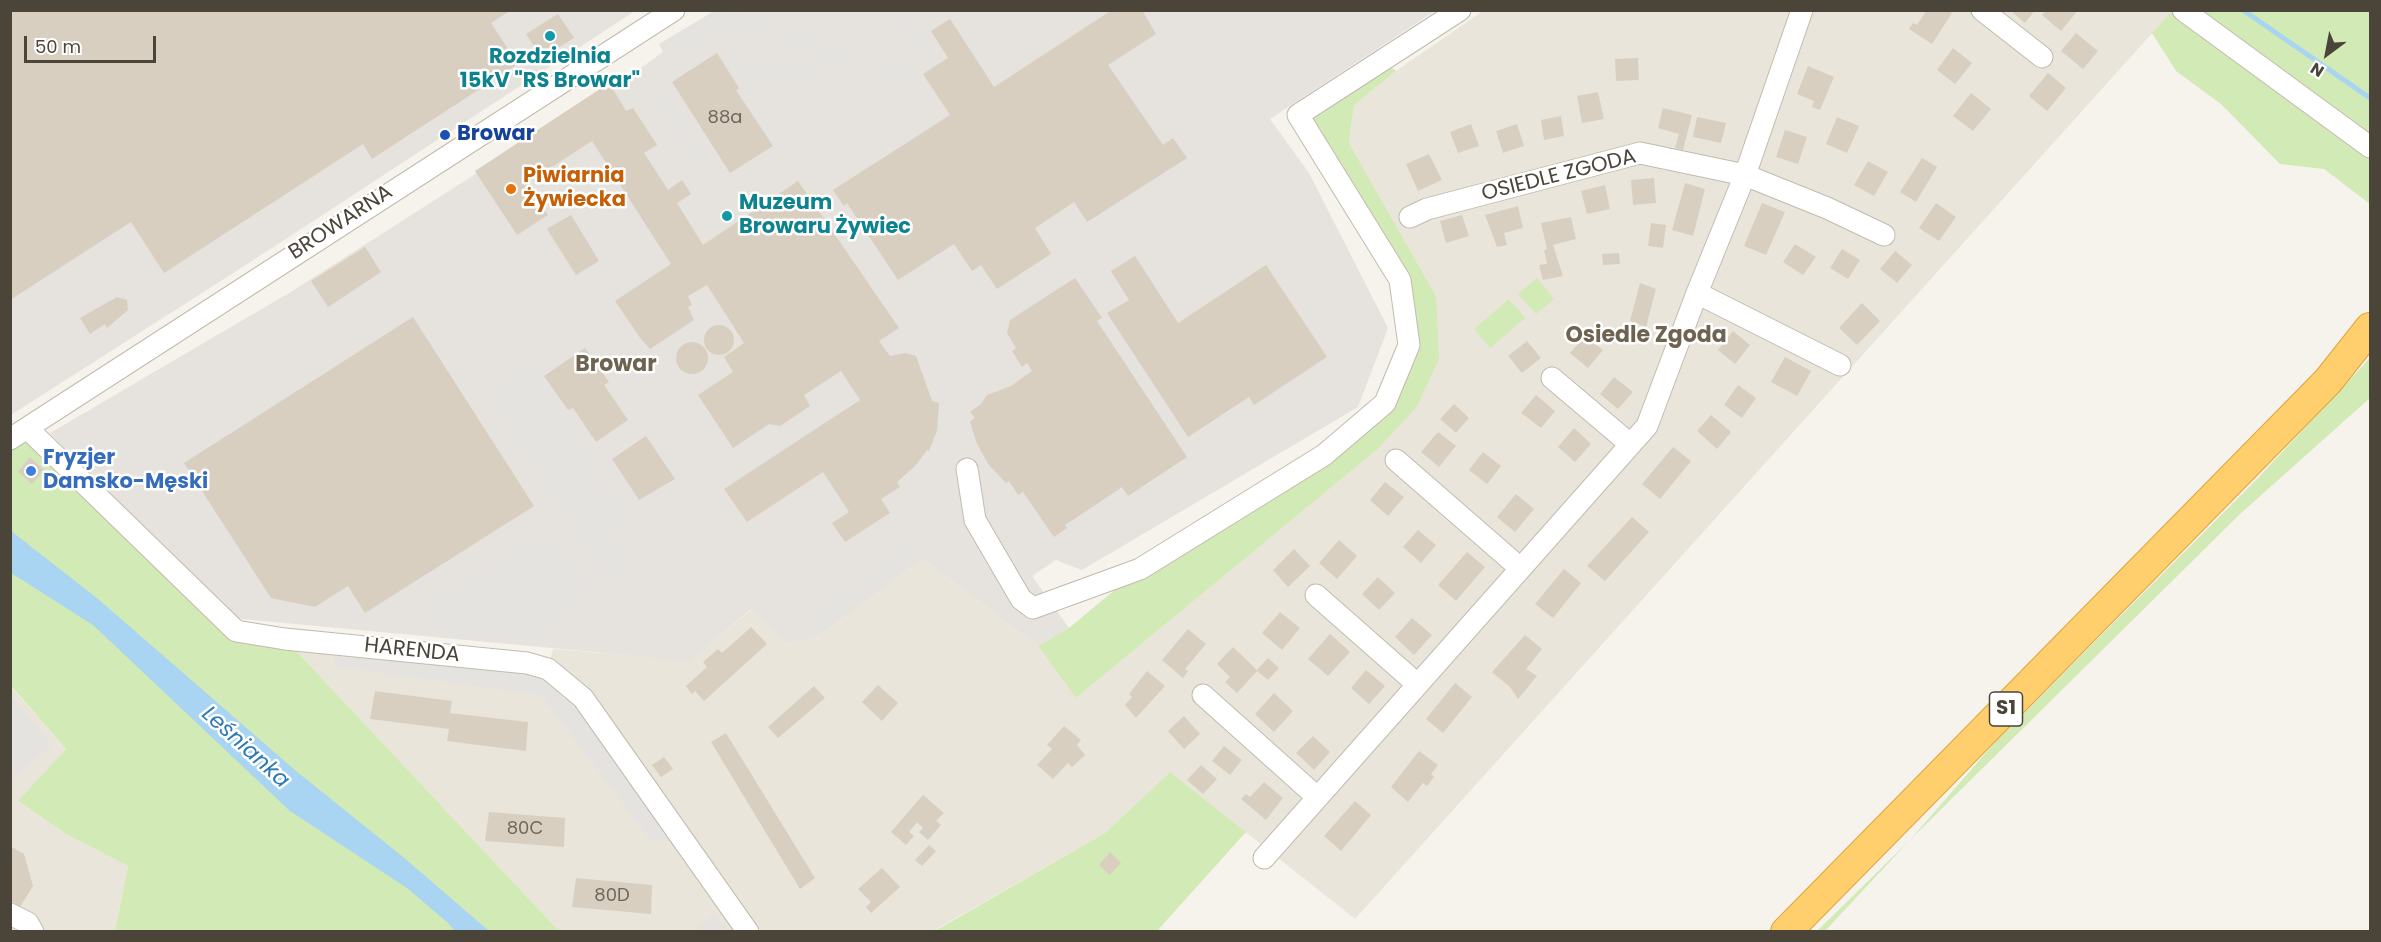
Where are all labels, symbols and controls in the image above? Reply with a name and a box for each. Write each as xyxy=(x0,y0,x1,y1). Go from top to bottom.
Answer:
scale bar xyxy=(27,24,159,62)
north arrow xyxy=(2297,24,2357,84)
marker: Rozdzielnia 15kV "RS Browar" xyxy=(543,29,557,43)
text: 50 m xyxy=(35,34,81,59)
place label: Rozdzielnia 15kV "RS Browar" xyxy=(460,45,640,95)
text: N xyxy=(2306,57,2328,83)
house number: 88a xyxy=(708,107,742,129)
place label: Browar xyxy=(457,122,535,148)
marker: Browar xyxy=(438,128,452,142)
street label: OSIEDLE ZGODA xyxy=(1479,145,1639,207)
place label: Piwiarnia Żywiecka xyxy=(523,164,626,214)
street label: BROWARNA xyxy=(284,180,398,266)
marker: Piwiarnia Żywiecka xyxy=(504,182,518,196)
place label: Muzeum Browaru Żywiec xyxy=(739,191,911,241)
marker: Muzeum Browaru Żywiec xyxy=(720,209,734,223)
district label: Osiedle Zgoda xyxy=(1565,323,1727,349)
district label: Browar xyxy=(575,352,657,378)
place label: Fryzjer Damsko-Męski xyxy=(43,446,208,496)
marker: Fryzjer Damsko-Męski xyxy=(24,464,38,478)
street label: HARENDA xyxy=(363,633,461,669)
road number: S1 xyxy=(1990,692,2022,726)
water label: Leśnianka xyxy=(196,702,294,794)
house number: 80C xyxy=(507,818,543,840)
house number: 80D xyxy=(594,885,630,907)

